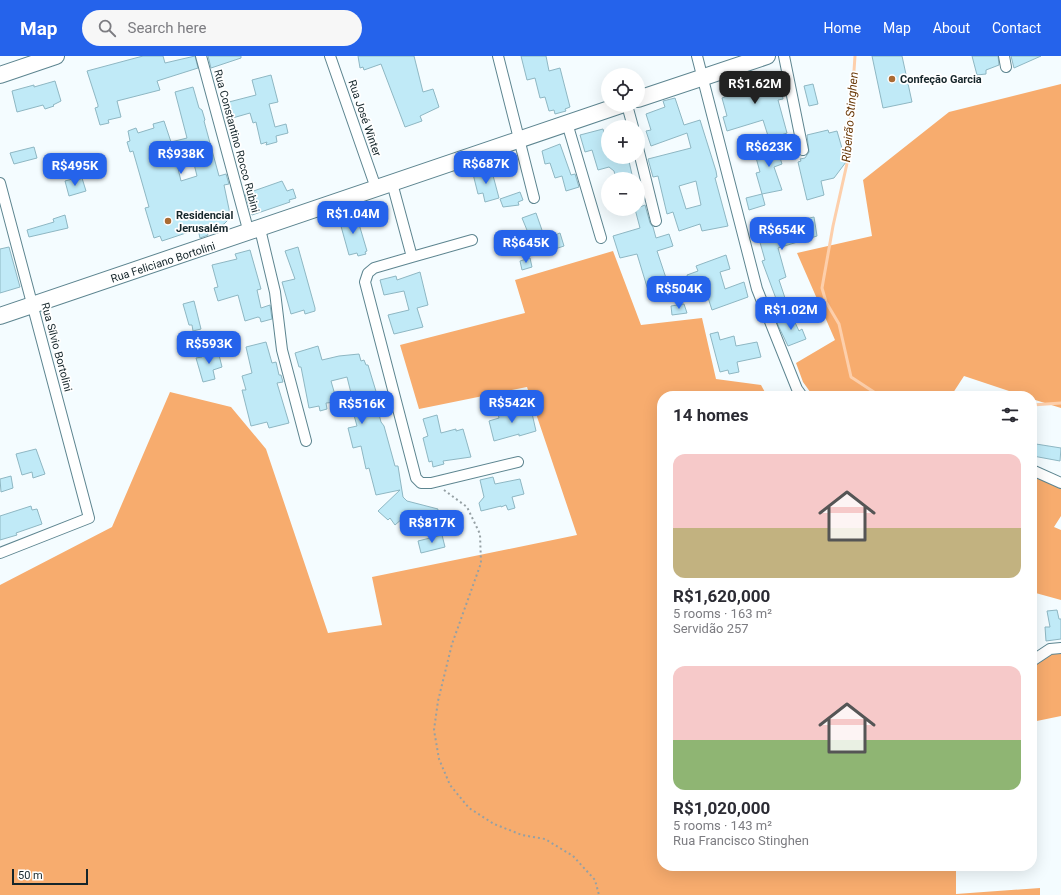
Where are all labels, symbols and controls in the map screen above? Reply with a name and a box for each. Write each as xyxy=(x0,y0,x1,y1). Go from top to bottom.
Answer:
search box xyxy=(82,10,362,46)
text: Map xyxy=(20,17,58,40)
icon: search xyxy=(96,17,118,39)
text: Search here xyxy=(128,19,206,37)
text: Home xyxy=(823,20,861,36)
text: Map xyxy=(883,20,911,36)
text: About xyxy=(933,20,970,36)
text: Contact xyxy=(992,20,1041,36)
street label: Rua Constantino Rocco Rubini xyxy=(211,68,262,214)
map controls xyxy=(601,68,645,216)
button: locate xyxy=(601,68,645,112)
pin: R$1.62M xyxy=(718,71,792,105)
water label: Ribeirão Stinghen xyxy=(839,71,861,163)
place label: Confeção Garcia xyxy=(900,73,982,86)
marker: Confeção Garcia xyxy=(887,74,897,84)
text: R$1.62M xyxy=(728,76,782,91)
street label: Rua José Winter xyxy=(345,78,384,158)
button: + xyxy=(601,120,645,164)
pin: R$623K xyxy=(736,134,802,168)
text: R$623K xyxy=(746,139,792,154)
pin: R$938K xyxy=(148,141,214,175)
text: R$938K xyxy=(158,146,204,161)
pin: R$687K xyxy=(453,151,519,185)
pin: R$495K xyxy=(42,153,108,187)
text: R$687K xyxy=(463,156,509,171)
text: R$495K xyxy=(52,158,98,173)
button: − xyxy=(601,172,645,216)
pin: R$1.04M xyxy=(316,201,390,235)
text: R$1.04M xyxy=(326,206,380,221)
place label: Residencial Jerusalém xyxy=(176,209,233,235)
marker: Residencial Jerusalém xyxy=(163,216,173,226)
pin: R$654K xyxy=(749,217,815,251)
text: R$654K xyxy=(759,222,805,237)
pin: R$645K xyxy=(493,230,559,264)
text: R$645K xyxy=(503,235,549,250)
street label: Rua Feliciano Bortolini xyxy=(109,239,217,286)
pin: R$504K xyxy=(646,276,712,310)
text: R$504K xyxy=(656,281,702,296)
pin: R$1.02M xyxy=(754,297,828,331)
street label: Rua Sílvio Bortolini xyxy=(38,301,75,393)
text: R$1.02M xyxy=(764,302,818,317)
pin: R$593K xyxy=(176,331,242,365)
text: R$593K xyxy=(186,336,232,351)
pin: R$542K xyxy=(479,390,545,424)
pin: R$516K xyxy=(329,391,395,425)
text: R$542K xyxy=(489,395,535,410)
text: R$516K xyxy=(339,396,385,411)
icon: filters xyxy=(999,404,1021,426)
text: 14 homes xyxy=(673,405,749,425)
icon: home xyxy=(811,480,883,552)
pin: R$817K xyxy=(399,510,465,544)
text: R$817K xyxy=(409,515,455,530)
text: R$1,620,000 xyxy=(673,586,770,606)
text: 5 rooms · 163 m² xyxy=(673,606,772,621)
text: Servidão 257 xyxy=(673,621,749,636)
icon: home xyxy=(811,692,883,764)
text: R$1,020,000 xyxy=(673,798,770,818)
text: 5 rooms · 143 m² xyxy=(673,818,772,833)
text: Rua Francisco Stinghen xyxy=(673,833,809,848)
scale bar xyxy=(12,867,88,886)
text: 50 m xyxy=(18,869,43,882)

